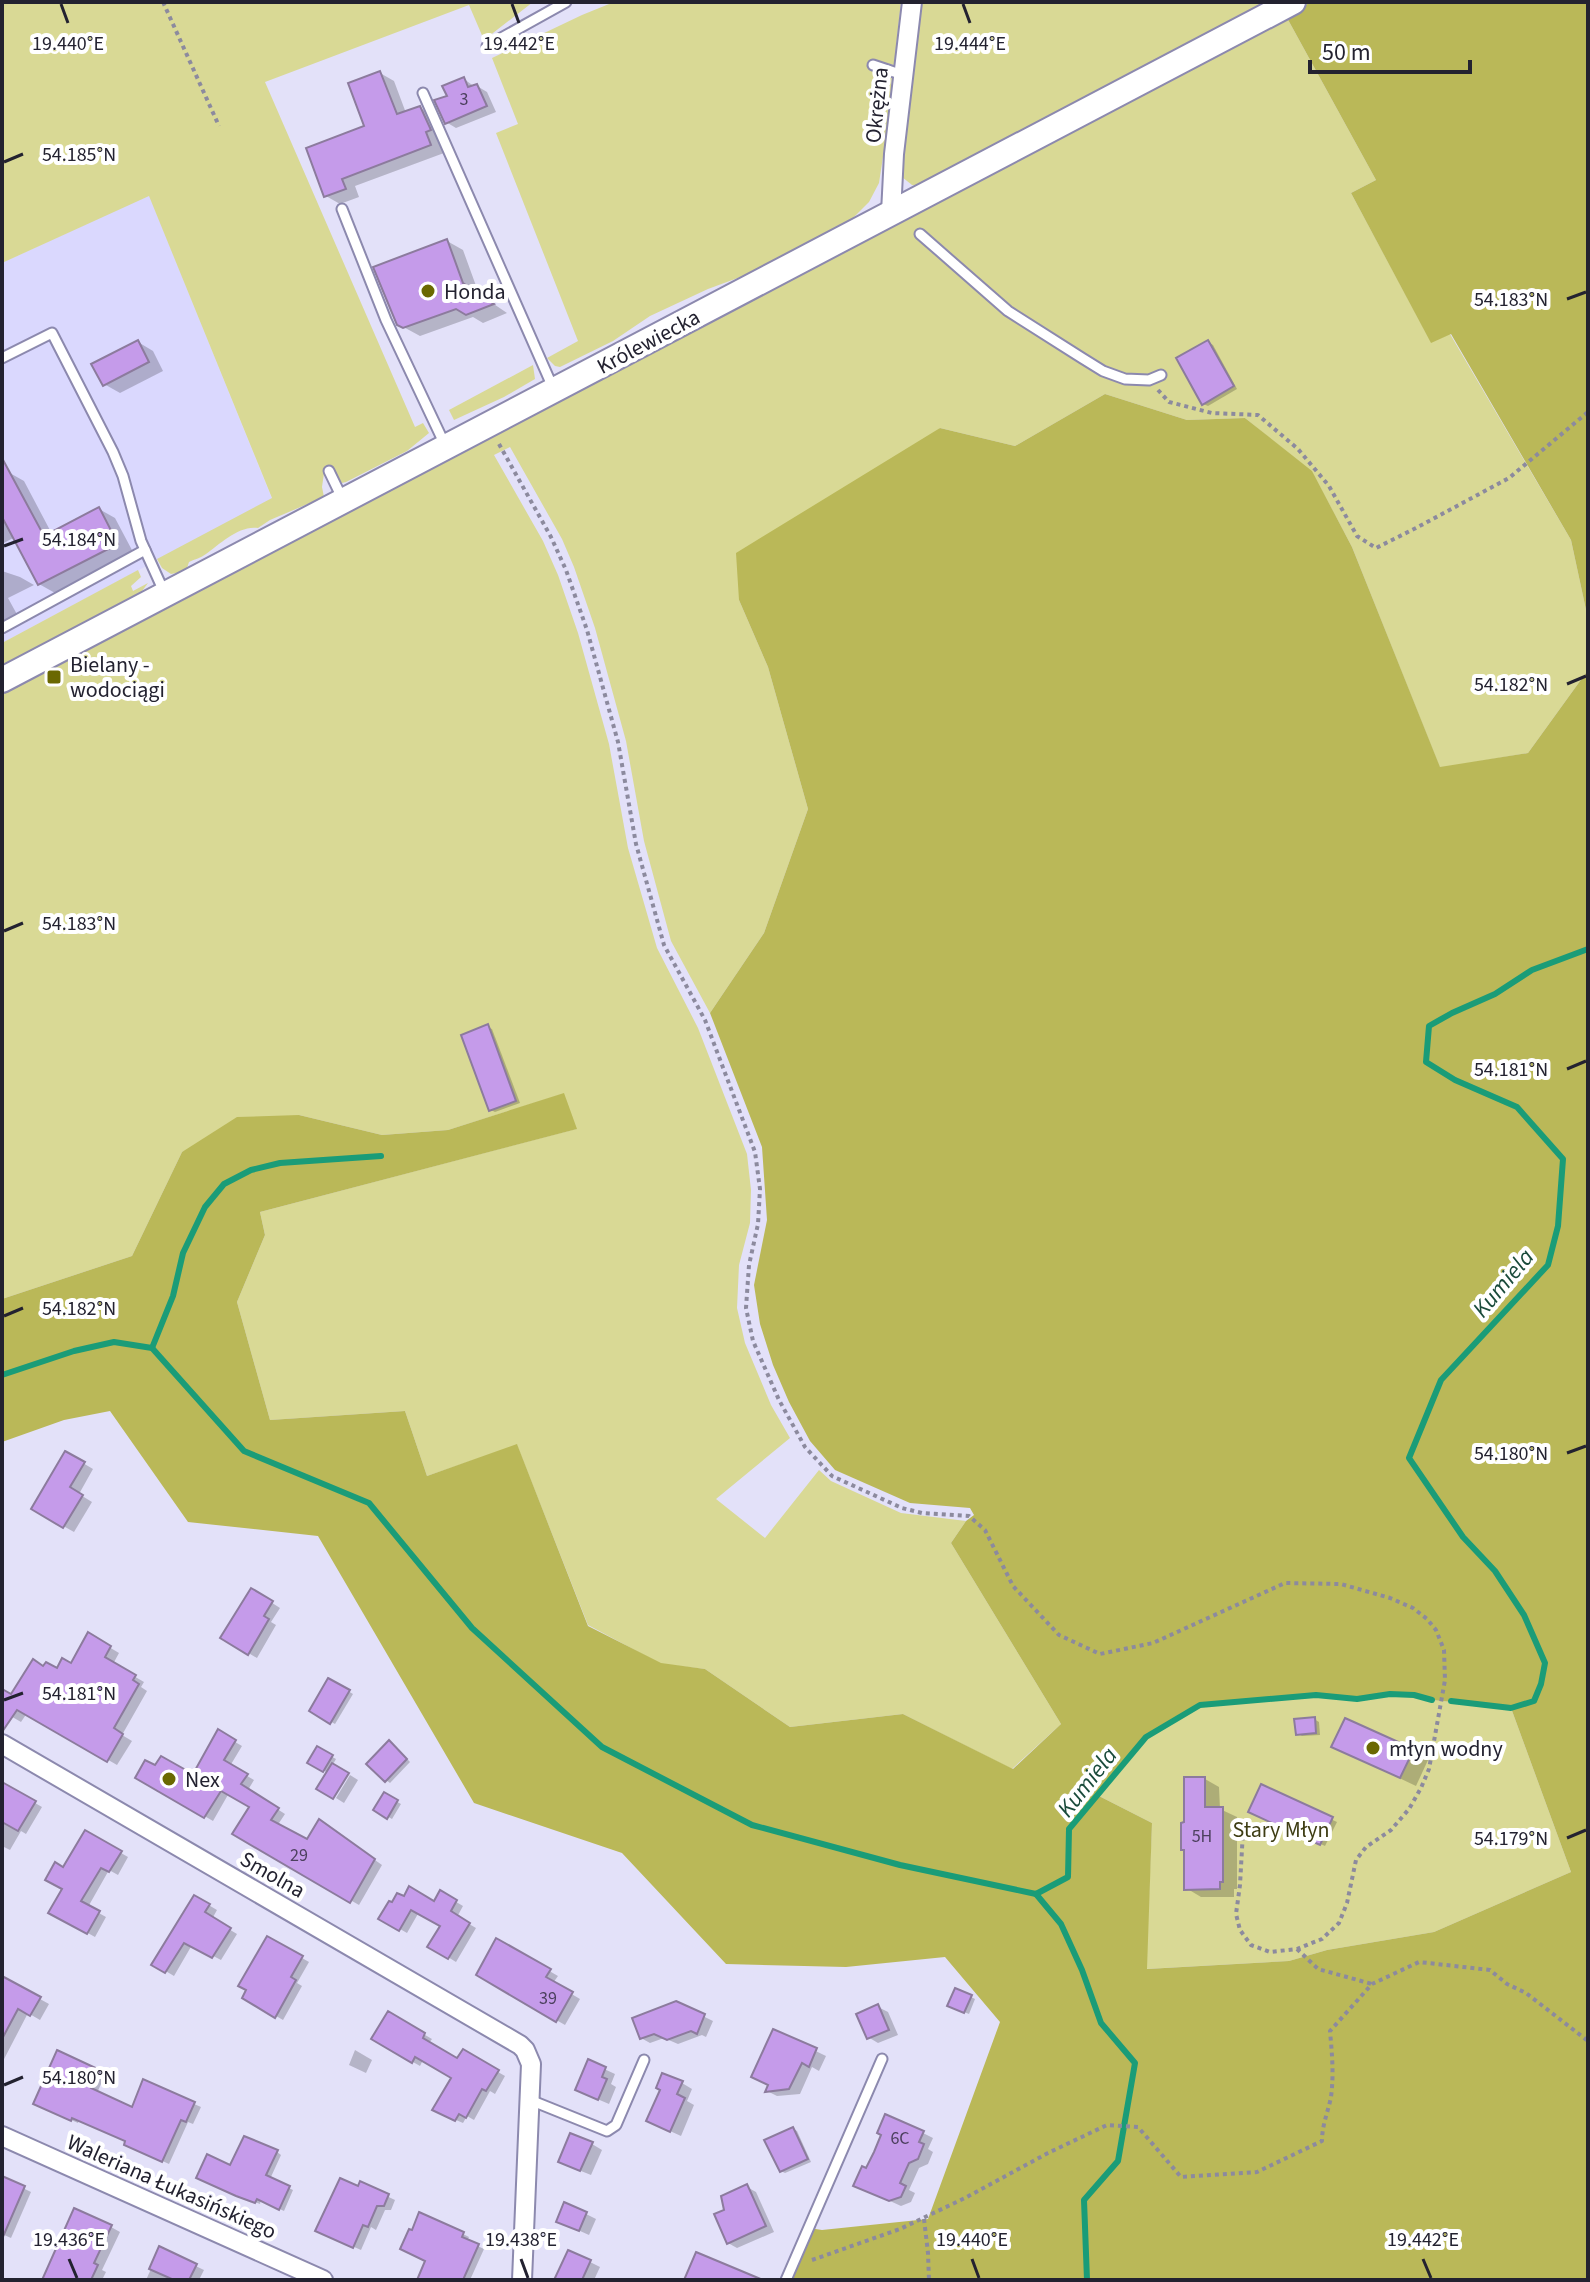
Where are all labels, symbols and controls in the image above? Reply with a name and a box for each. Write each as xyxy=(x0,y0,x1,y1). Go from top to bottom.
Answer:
scale bar xyxy=(1310,24,1470,74)
text: 19.440°E xyxy=(32,30,104,58)
text: 19.442°E xyxy=(483,30,555,58)
text: 19.444°E xyxy=(934,30,1006,58)
text: 50 m xyxy=(1322,35,1371,70)
street label: Okrężna xyxy=(857,65,897,145)
house number: 3 xyxy=(460,87,469,112)
text: 54.185°N xyxy=(42,141,116,169)
place label: Honda xyxy=(444,276,506,308)
marker: Honda xyxy=(419,282,437,300)
text: 54.183°N xyxy=(1474,286,1548,314)
street label: Królewiecka xyxy=(591,301,706,382)
text: 54.184°N xyxy=(42,526,116,554)
place label: Bielany - wodociągi xyxy=(70,649,165,706)
marker: Bielany - wodociągi xyxy=(45,668,63,686)
text: 54.182°N xyxy=(1474,671,1548,699)
text: 54.183°N xyxy=(42,910,116,938)
text: 54.181°N xyxy=(1474,1056,1548,1084)
water label: Kumiela xyxy=(1464,1241,1543,1325)
text: 54.182°N xyxy=(42,1295,116,1323)
text: 54.180°N xyxy=(1474,1440,1548,1468)
text: 54.181°N xyxy=(42,1680,116,1708)
place label: młyn wodny xyxy=(1389,1733,1503,1765)
marker: młyn wodny xyxy=(1364,1739,1382,1757)
water label: Kumiela xyxy=(1049,1740,1126,1825)
place label: Nex xyxy=(185,1764,220,1796)
marker: Nex xyxy=(160,1770,178,1788)
park label: Stary Młyn xyxy=(1232,1814,1330,1846)
house number: 5H xyxy=(1192,1824,1212,1849)
text: 54.179°N xyxy=(1474,1825,1548,1853)
street label: Smolna xyxy=(234,1843,311,1906)
house number: 29 xyxy=(290,1843,308,1868)
house number: 39 xyxy=(539,1986,557,2011)
text: 54.180°N xyxy=(42,2064,116,2092)
street label: Waleriana Łukasińskiego xyxy=(62,2126,281,2248)
house number: 6C xyxy=(890,2126,910,2151)
text: 19.436°E xyxy=(33,2226,105,2254)
text: 19.438°E xyxy=(485,2226,557,2254)
text: 19.440°E xyxy=(936,2226,1008,2254)
text: 19.442°E xyxy=(1387,2226,1459,2254)

